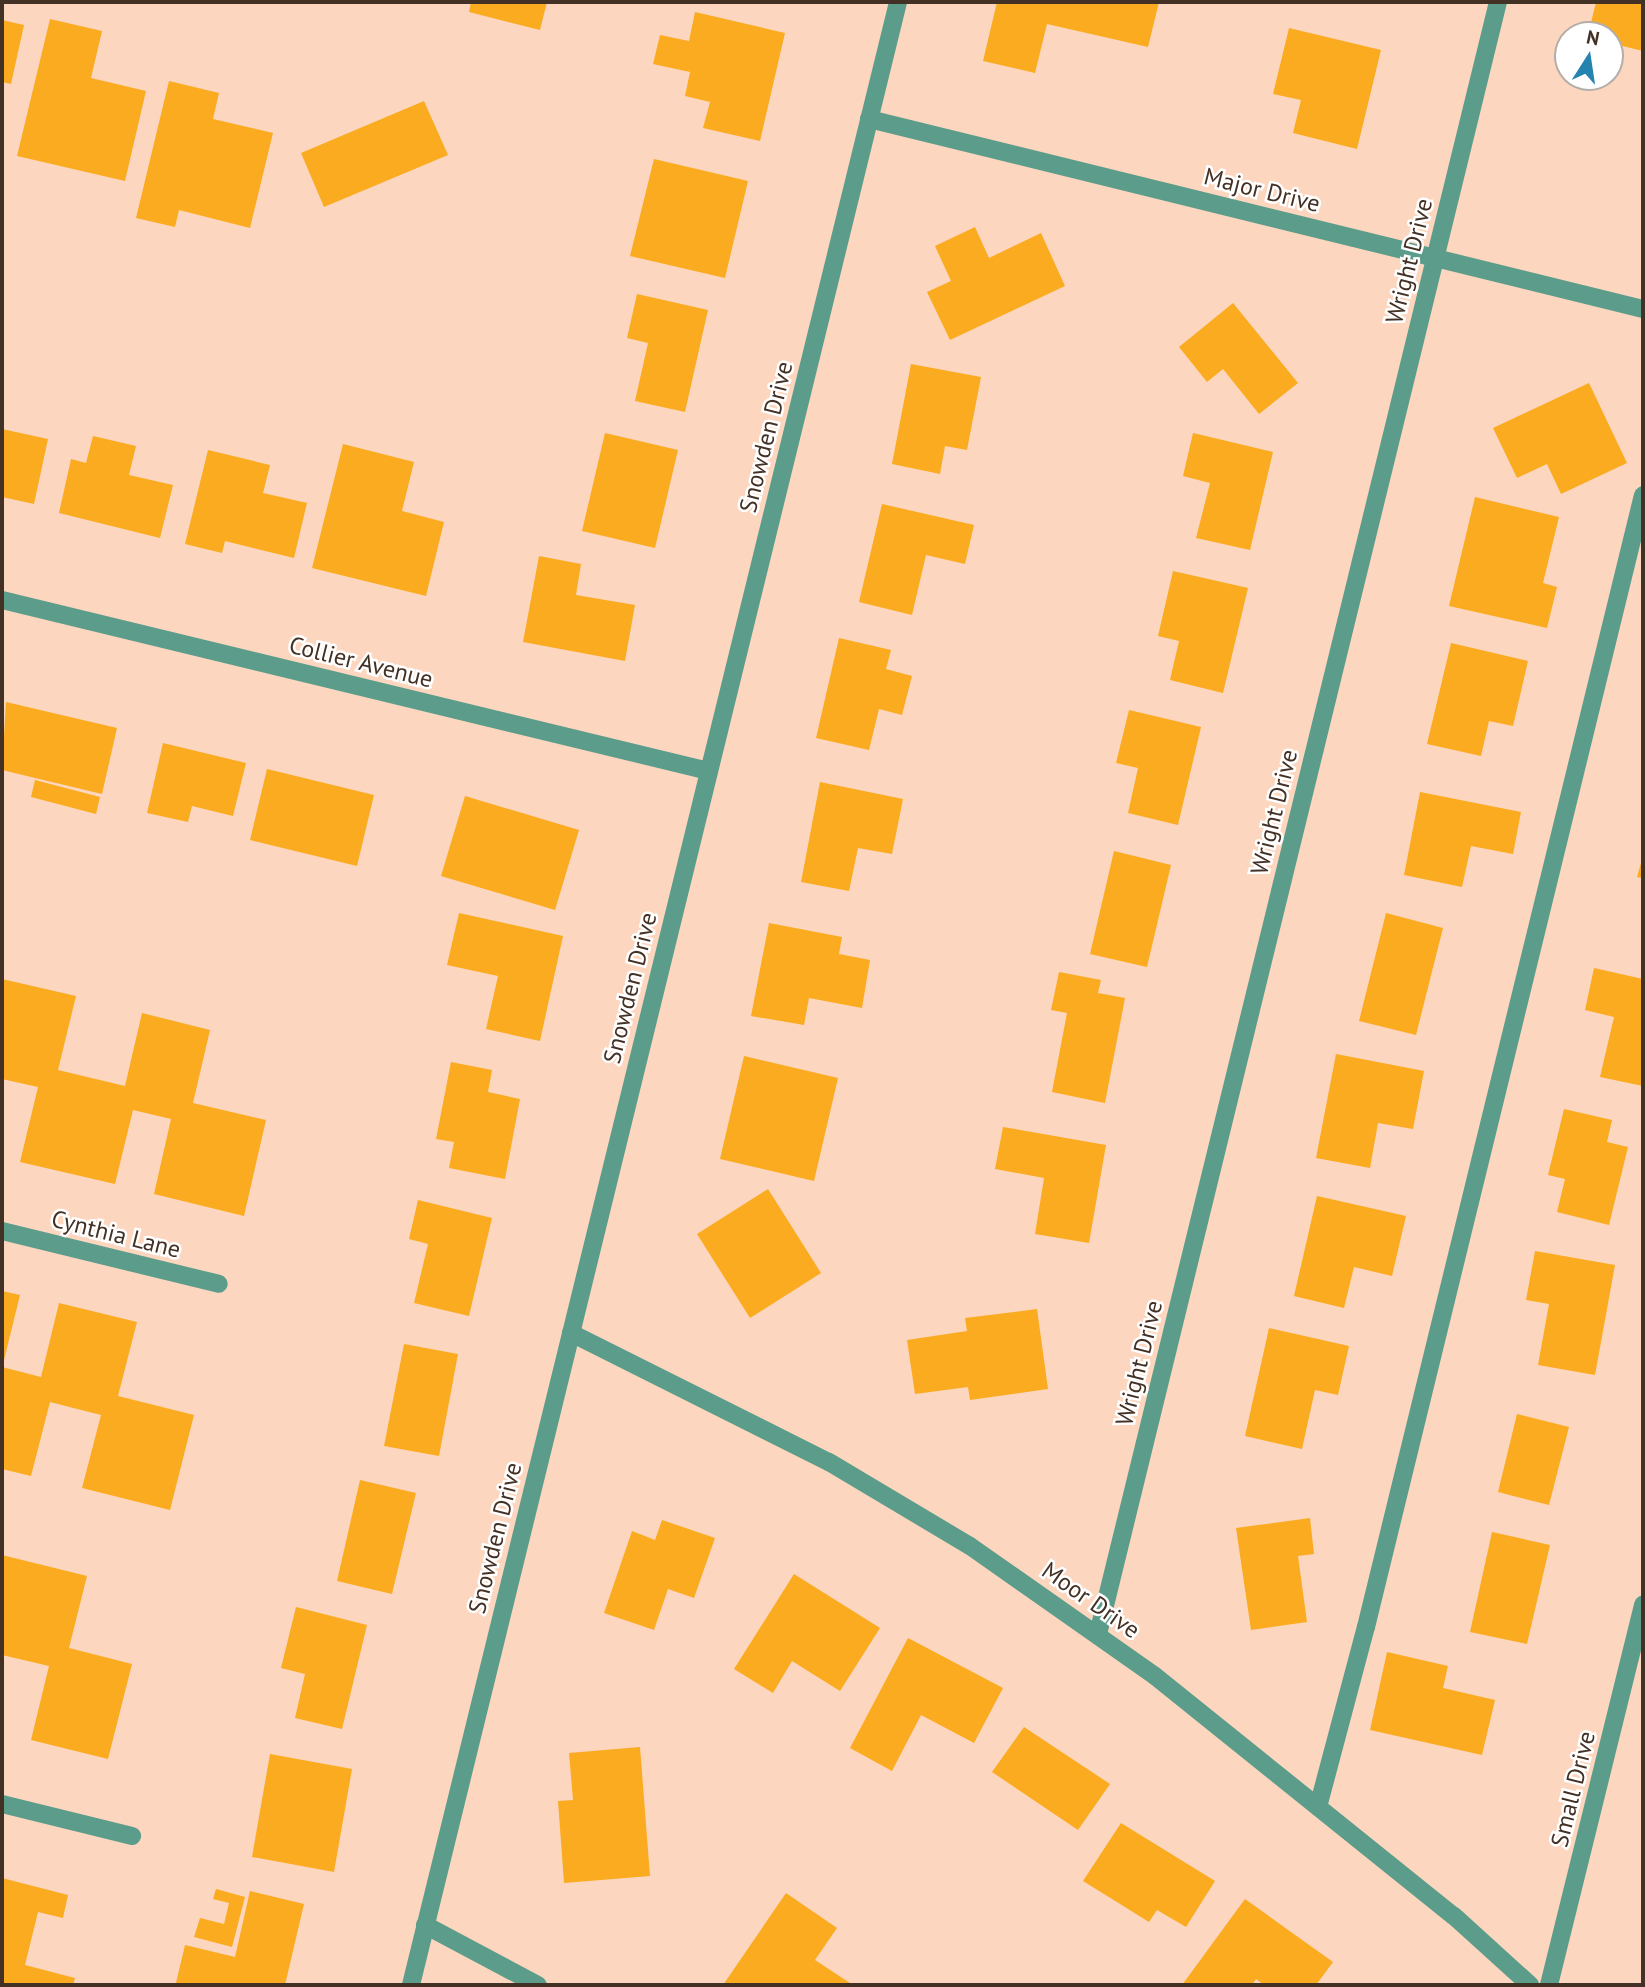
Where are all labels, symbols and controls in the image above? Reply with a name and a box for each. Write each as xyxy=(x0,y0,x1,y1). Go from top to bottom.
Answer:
north arrow xyxy=(1554,21,1624,91)
text: N xyxy=(1584,24,1602,50)
street label: Major Drive xyxy=(1201,162,1323,218)
street label: Wright Drive xyxy=(1380,196,1438,326)
street label: Snowden Drive xyxy=(733,359,799,515)
street label: Collier Avenue xyxy=(286,630,436,694)
street label: Wright Drive xyxy=(1245,747,1303,877)
street label: Snowden Drive xyxy=(597,910,663,1066)
street label: Cynthia Lane xyxy=(48,1204,184,1264)
street label: Wright Drive xyxy=(1110,1298,1168,1428)
street label: Snowden Drive xyxy=(462,1460,528,1616)
street label: Moor Drive xyxy=(1036,1556,1146,1644)
street label: Small Drive xyxy=(1545,1728,1601,1850)

